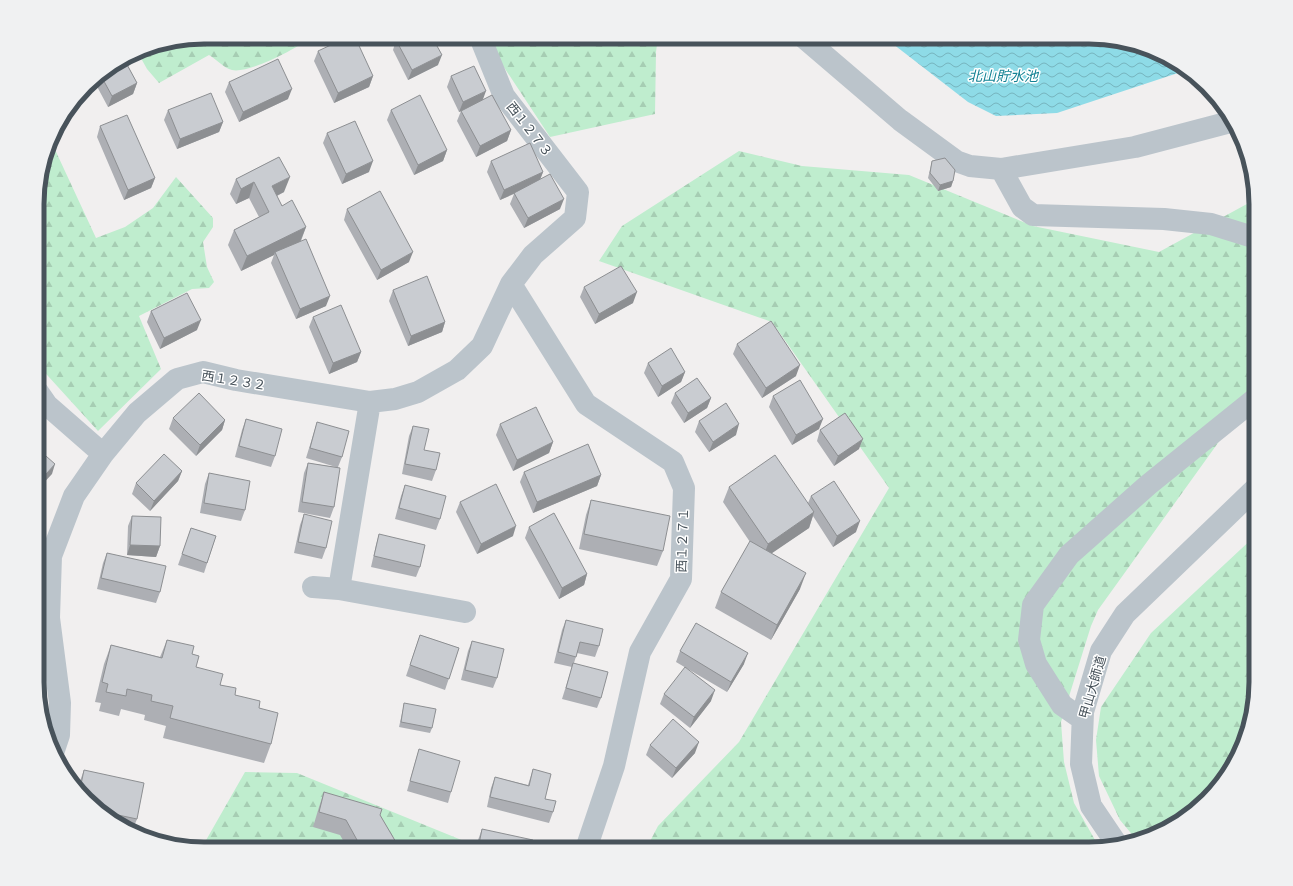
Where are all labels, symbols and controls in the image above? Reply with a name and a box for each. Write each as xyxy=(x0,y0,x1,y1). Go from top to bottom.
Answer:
water label: 北山貯水池 xyxy=(968,68,1040,85)
street label: 西１２７３ xyxy=(503,99,556,160)
street label: 西１２３２ xyxy=(200,368,267,394)
street label: 西１２７１ xyxy=(674,507,692,573)
street label: 甲山大師道 xyxy=(1076,654,1110,721)

